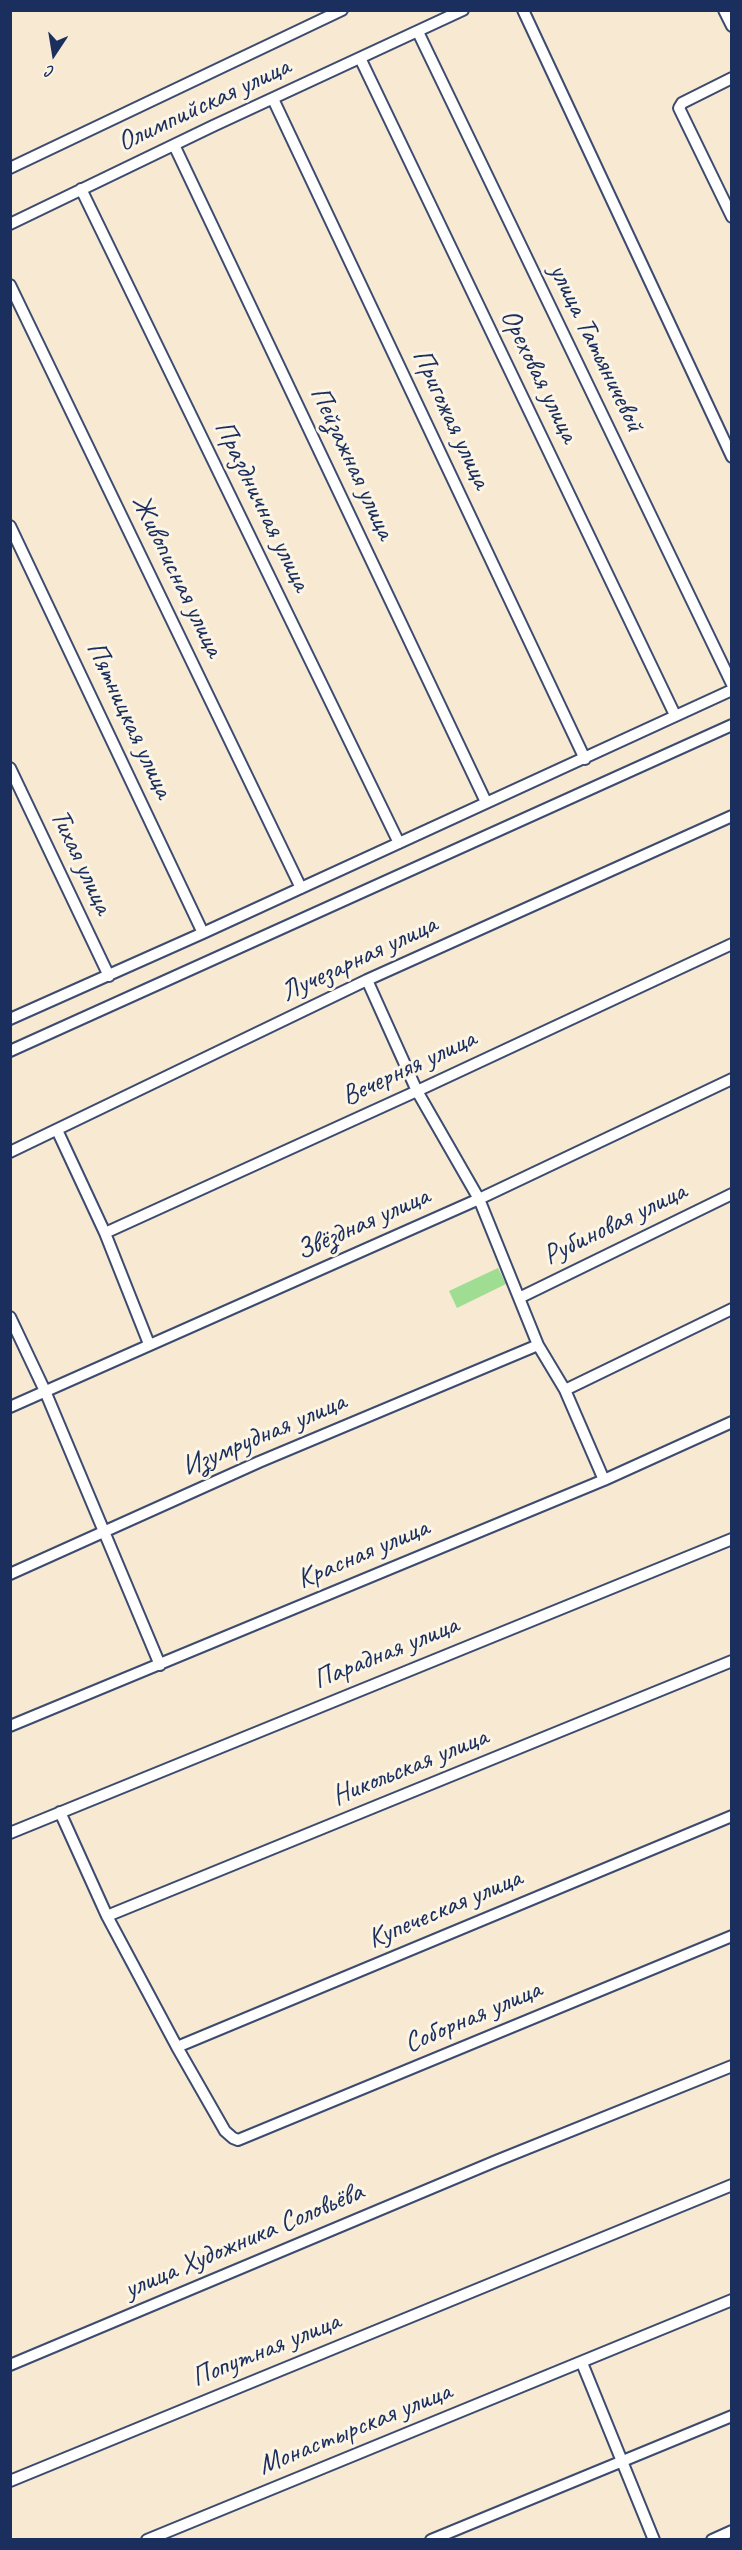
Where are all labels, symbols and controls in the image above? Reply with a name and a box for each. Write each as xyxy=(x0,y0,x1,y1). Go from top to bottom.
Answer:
north arrow xyxy=(24,24,84,84)
street label: Олимпийская улица xyxy=(112,50,296,160)
text: С xyxy=(44,61,56,82)
street label: улица Татьяничевой xyxy=(541,258,651,438)
street label: Ореховая улица xyxy=(492,304,586,448)
street label: Пригожая улица xyxy=(404,344,498,494)
street label: Пейзажная улица xyxy=(302,381,402,545)
street label: Праздничная улица xyxy=(206,415,318,597)
street label: Живописная улица xyxy=(123,490,231,662)
street label: Пятницкая улица xyxy=(78,636,180,804)
street label: Тихая улица xyxy=(42,804,120,920)
street label: Лучезарная улица xyxy=(276,908,442,1010)
street label: Вечерняя улица xyxy=(337,1022,481,1114)
street label: Рубиновая улица xyxy=(538,1175,692,1273)
street label: Звёздная улица xyxy=(291,1180,435,1268)
street label: Изумрудная улица xyxy=(177,1385,351,1485)
street label: Красная улица xyxy=(292,1511,434,1597)
street label: Парадная улица xyxy=(308,1609,464,1697)
street label: Никольская улица xyxy=(327,1720,493,1814)
street label: Купеческая улица xyxy=(363,1861,527,1957)
street label: Соборная улица xyxy=(399,1973,547,2061)
street label: улица Художника Соловьёва xyxy=(119,2175,369,2307)
street label: Попутная улица xyxy=(187,2305,345,2395)
street label: Монастырская улица xyxy=(254,2375,456,2483)

